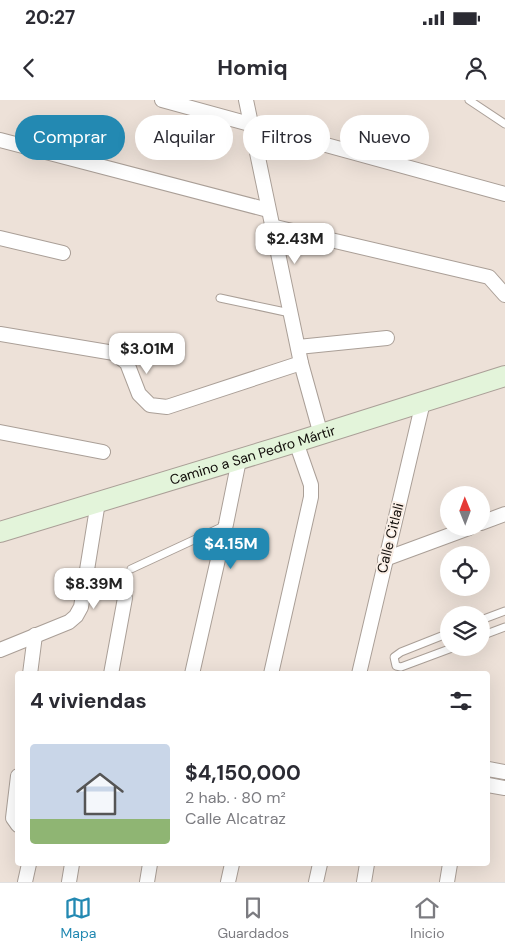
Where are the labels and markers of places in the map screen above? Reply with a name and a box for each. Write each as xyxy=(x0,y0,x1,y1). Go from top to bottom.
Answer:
pin: $2.43M xyxy=(254,222,336,265)
pin: $3.01M xyxy=(106,332,188,375)
pin: $4.15M xyxy=(190,528,272,570)
pin: $8.39M xyxy=(53,568,135,610)

